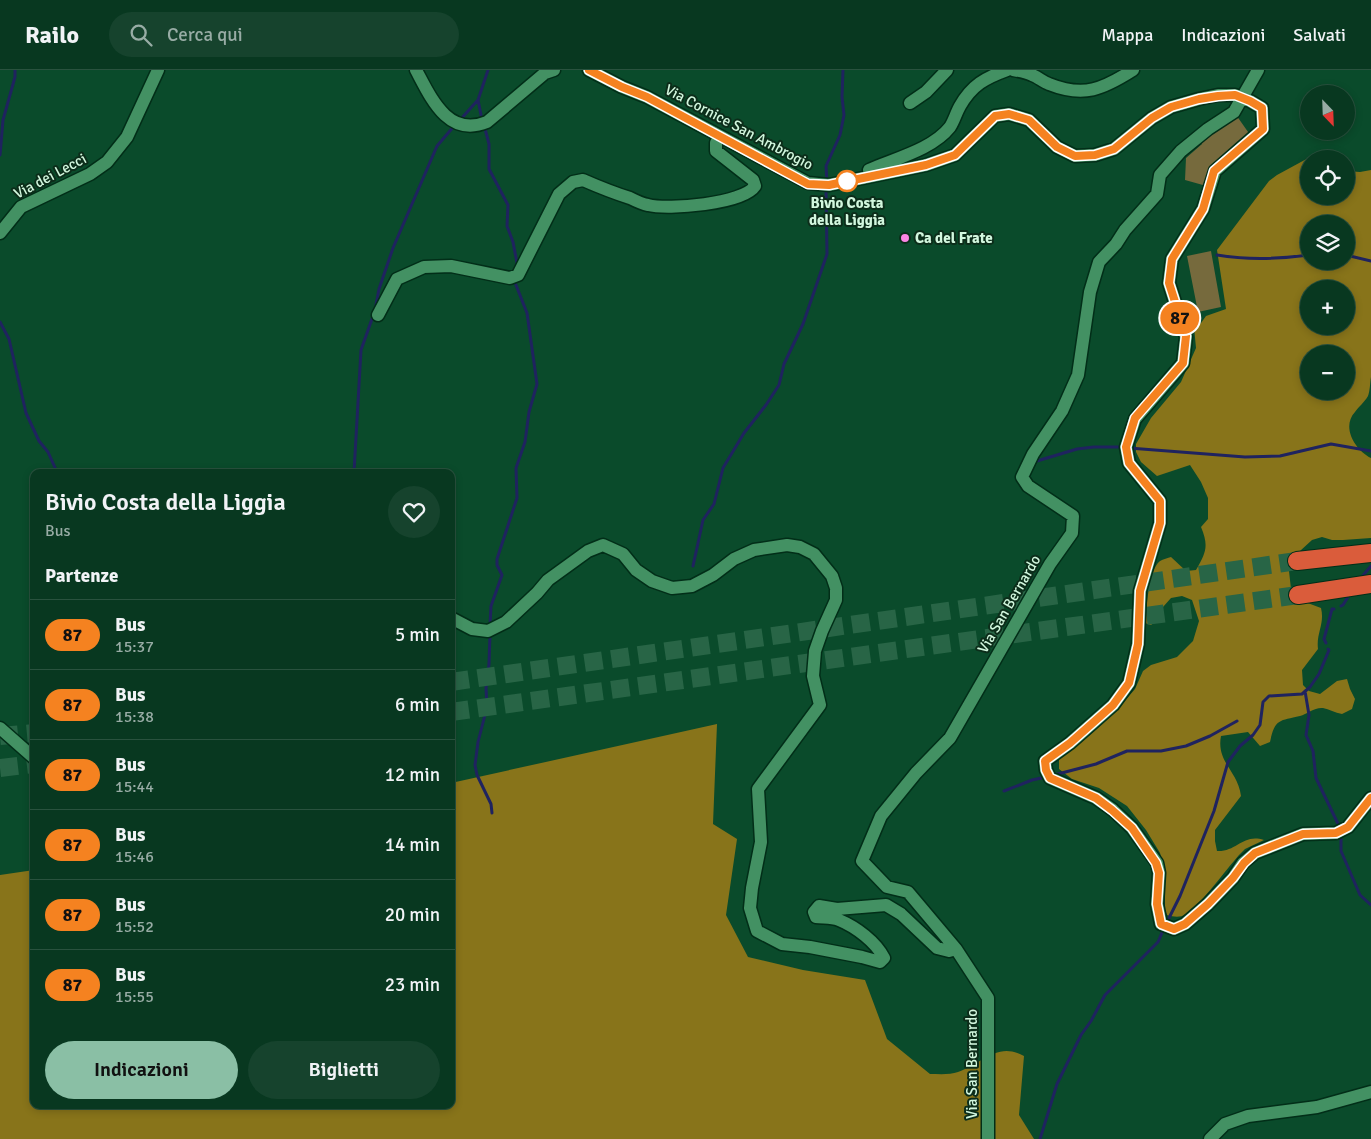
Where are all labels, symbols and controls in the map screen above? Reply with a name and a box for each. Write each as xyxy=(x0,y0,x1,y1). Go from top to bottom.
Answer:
search box xyxy=(109,12,459,57)
text: Railo xyxy=(25,20,79,50)
icon: search xyxy=(127,21,155,49)
text: Cerca qui xyxy=(167,23,243,47)
text: Mappa xyxy=(1101,24,1153,46)
text: Indicazioni xyxy=(1181,24,1265,46)
text: Salvati xyxy=(1293,24,1346,46)
street label: Via Cornice San Ambrogio xyxy=(662,80,816,174)
north arrow xyxy=(1300,85,1355,140)
map controls xyxy=(1300,85,1355,400)
street label: Via dei Lecci xyxy=(11,149,89,203)
button: locate xyxy=(1300,150,1355,205)
marker: Bivio Costa della Liggia xyxy=(836,170,858,192)
place label: Bivio Costa della Liggia xyxy=(809,194,885,229)
button: layers xyxy=(1300,215,1355,270)
place label: Ca del Frate xyxy=(915,229,993,247)
marker: Ca del Frate xyxy=(899,232,911,244)
button: + xyxy=(1300,280,1355,335)
line badge: 87 xyxy=(1158,302,1202,334)
text: 87 xyxy=(1170,307,1190,329)
button: − xyxy=(1300,345,1355,400)
button: heart xyxy=(388,486,440,538)
text: Bivio Costa della Liggia xyxy=(45,487,286,517)
text: Bus xyxy=(45,521,70,541)
street label: Via San Bernardo xyxy=(974,552,1044,656)
text: Partenze xyxy=(45,564,118,588)
text: Bus xyxy=(115,613,146,637)
text: 5 min xyxy=(395,623,440,647)
text: 87 xyxy=(63,624,82,646)
text: 15:37 xyxy=(115,637,154,657)
text: Bus xyxy=(115,683,146,707)
text: 6 min xyxy=(395,693,440,717)
text: 87 xyxy=(63,694,82,716)
text: 15:38 xyxy=(115,707,154,727)
text: Bus xyxy=(115,753,146,777)
text: 12 min xyxy=(385,763,440,787)
text: 87 xyxy=(63,764,82,786)
text: 15:44 xyxy=(115,777,154,797)
text: Bus xyxy=(115,823,146,847)
text: 14 min xyxy=(385,833,440,857)
text: 87 xyxy=(63,834,82,856)
text: 15:46 xyxy=(115,847,154,867)
text: Bus xyxy=(115,893,146,917)
text: 20 min xyxy=(385,903,440,927)
text: 87 xyxy=(63,904,82,926)
text: 15:52 xyxy=(115,917,154,937)
text: Bus xyxy=(115,963,146,987)
text: 23 min xyxy=(385,973,440,997)
text: 87 xyxy=(63,974,82,996)
text: 15:55 xyxy=(115,987,154,1007)
street label: Via San Bernardo xyxy=(963,1009,981,1119)
button: Indicazioni xyxy=(45,1041,238,1099)
button: Biglietti xyxy=(248,1041,440,1099)

